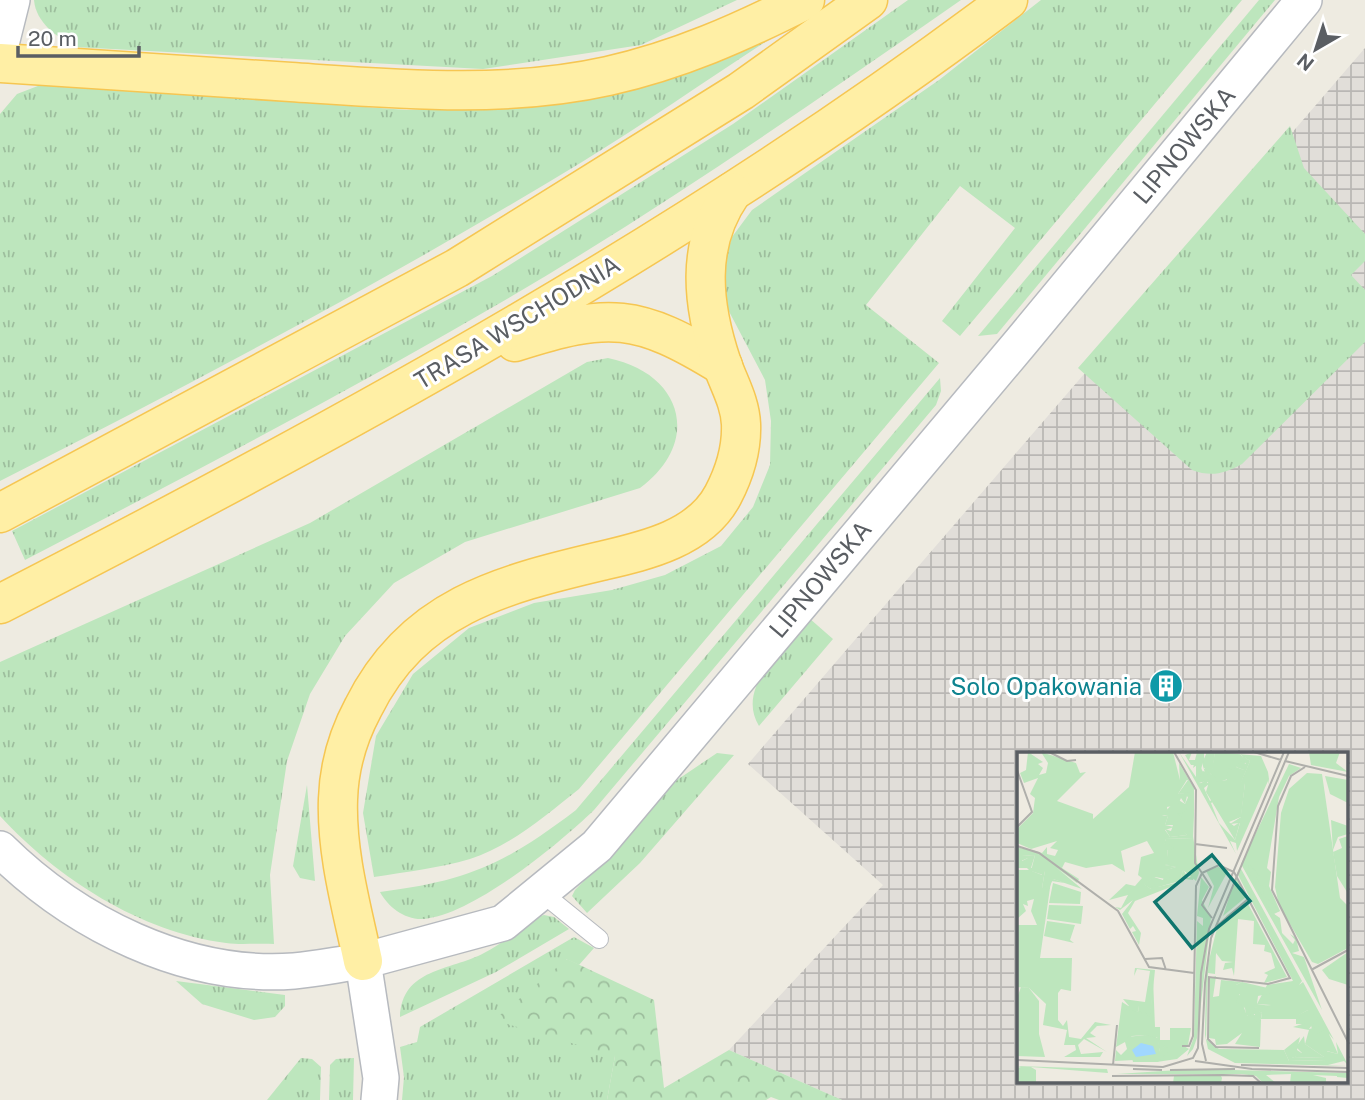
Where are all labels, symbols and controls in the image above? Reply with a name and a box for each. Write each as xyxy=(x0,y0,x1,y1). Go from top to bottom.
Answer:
scale bar xyxy=(18,14,138,58)
north arrow xyxy=(1281,14,1351,84)
text: 20 m xyxy=(28,26,77,51)
text: N xyxy=(1293,49,1318,75)
street label: LIPNOWSKA xyxy=(1127,81,1241,209)
street label: TRASA WSCHODNIA xyxy=(409,250,625,394)
street label: LIPNOWSKA xyxy=(763,515,877,643)
building icon: Solo Opakowania xyxy=(1147,667,1185,705)
place label: Solo Opakowania xyxy=(950,672,1142,700)
inset map xyxy=(1017,752,1348,1082)

